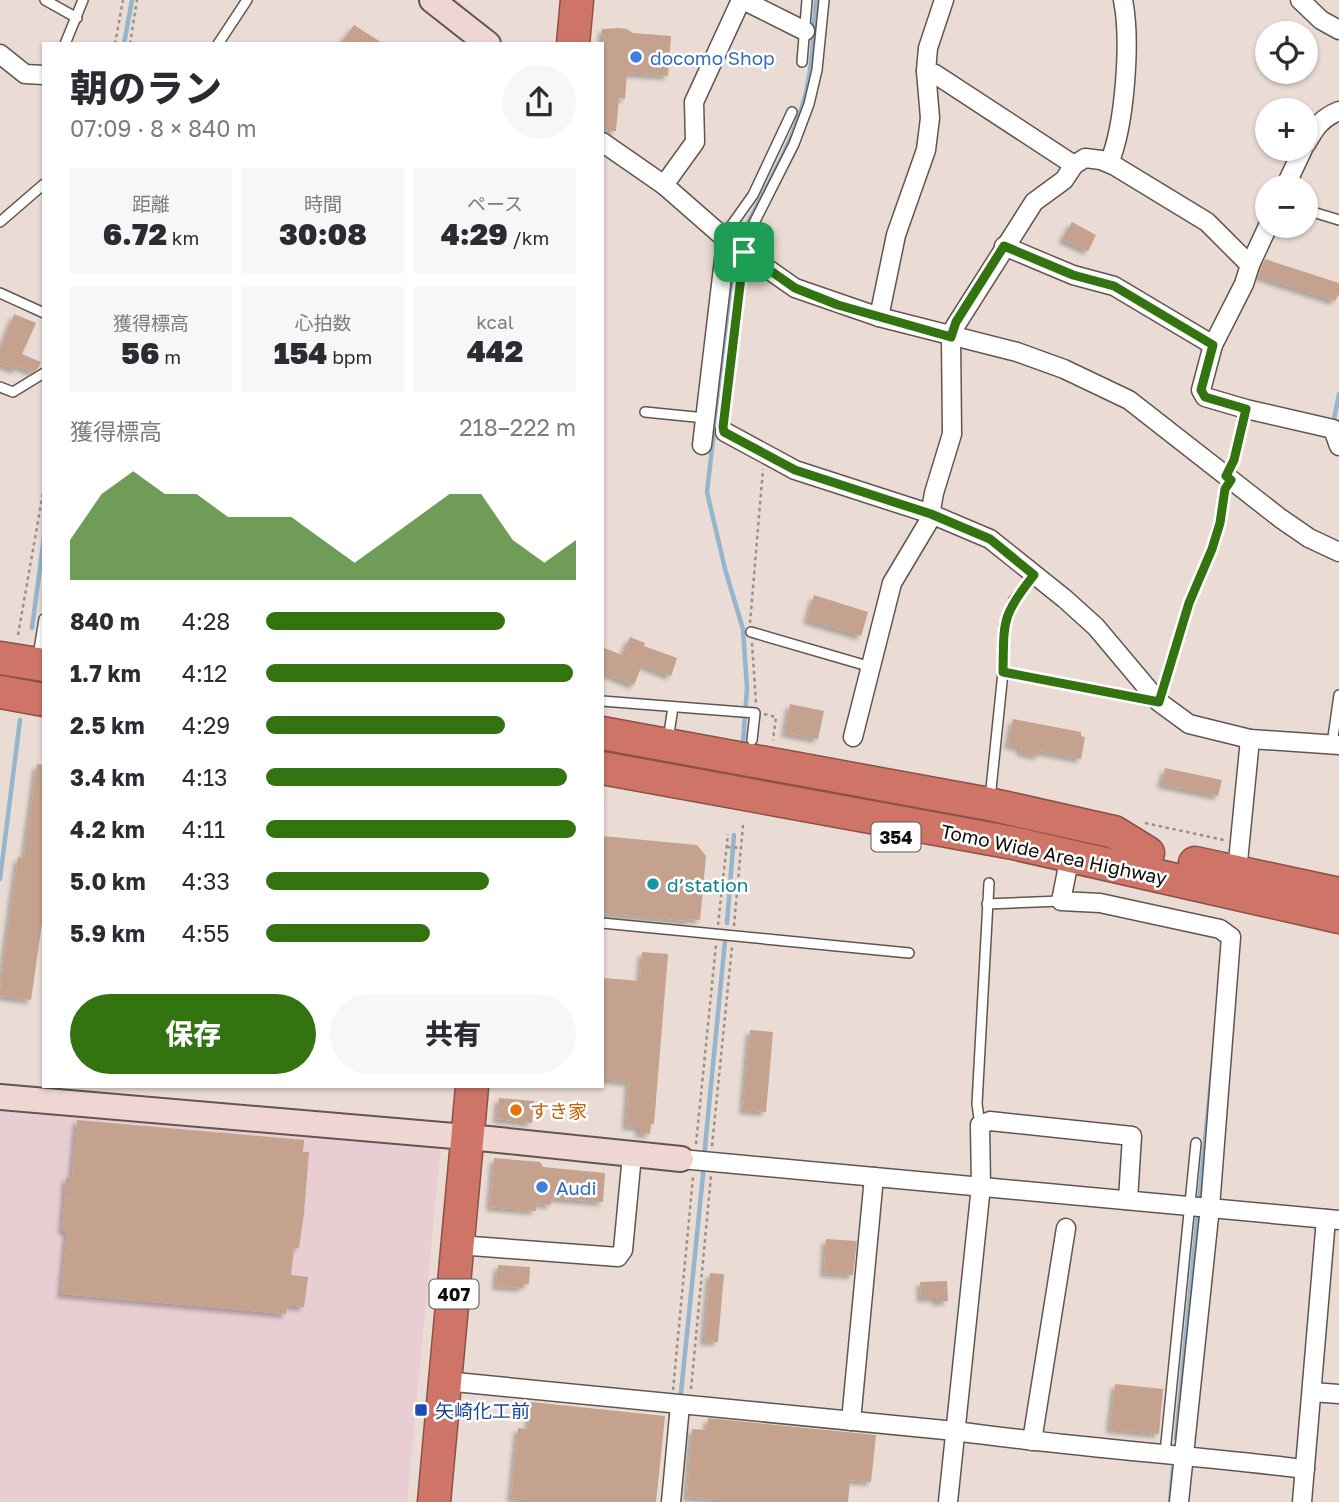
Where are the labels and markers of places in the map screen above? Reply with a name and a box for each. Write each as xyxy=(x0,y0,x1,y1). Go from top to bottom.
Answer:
place label: docomo Shop xyxy=(650,46,775,69)
marker: docomo Shop xyxy=(628,49,644,65)
pin xyxy=(714,222,774,282)
place label: d’station xyxy=(667,873,748,896)
marker: d’station xyxy=(645,876,661,892)
place label: すき家 xyxy=(530,1099,587,1122)
marker: すき家 xyxy=(508,1102,524,1118)
place label: Audi xyxy=(556,1176,597,1199)
marker: Audi xyxy=(534,1179,550,1195)
place label: 矢崎化工前 xyxy=(435,1399,530,1422)
marker: 矢崎化工前 xyxy=(413,1402,429,1418)

